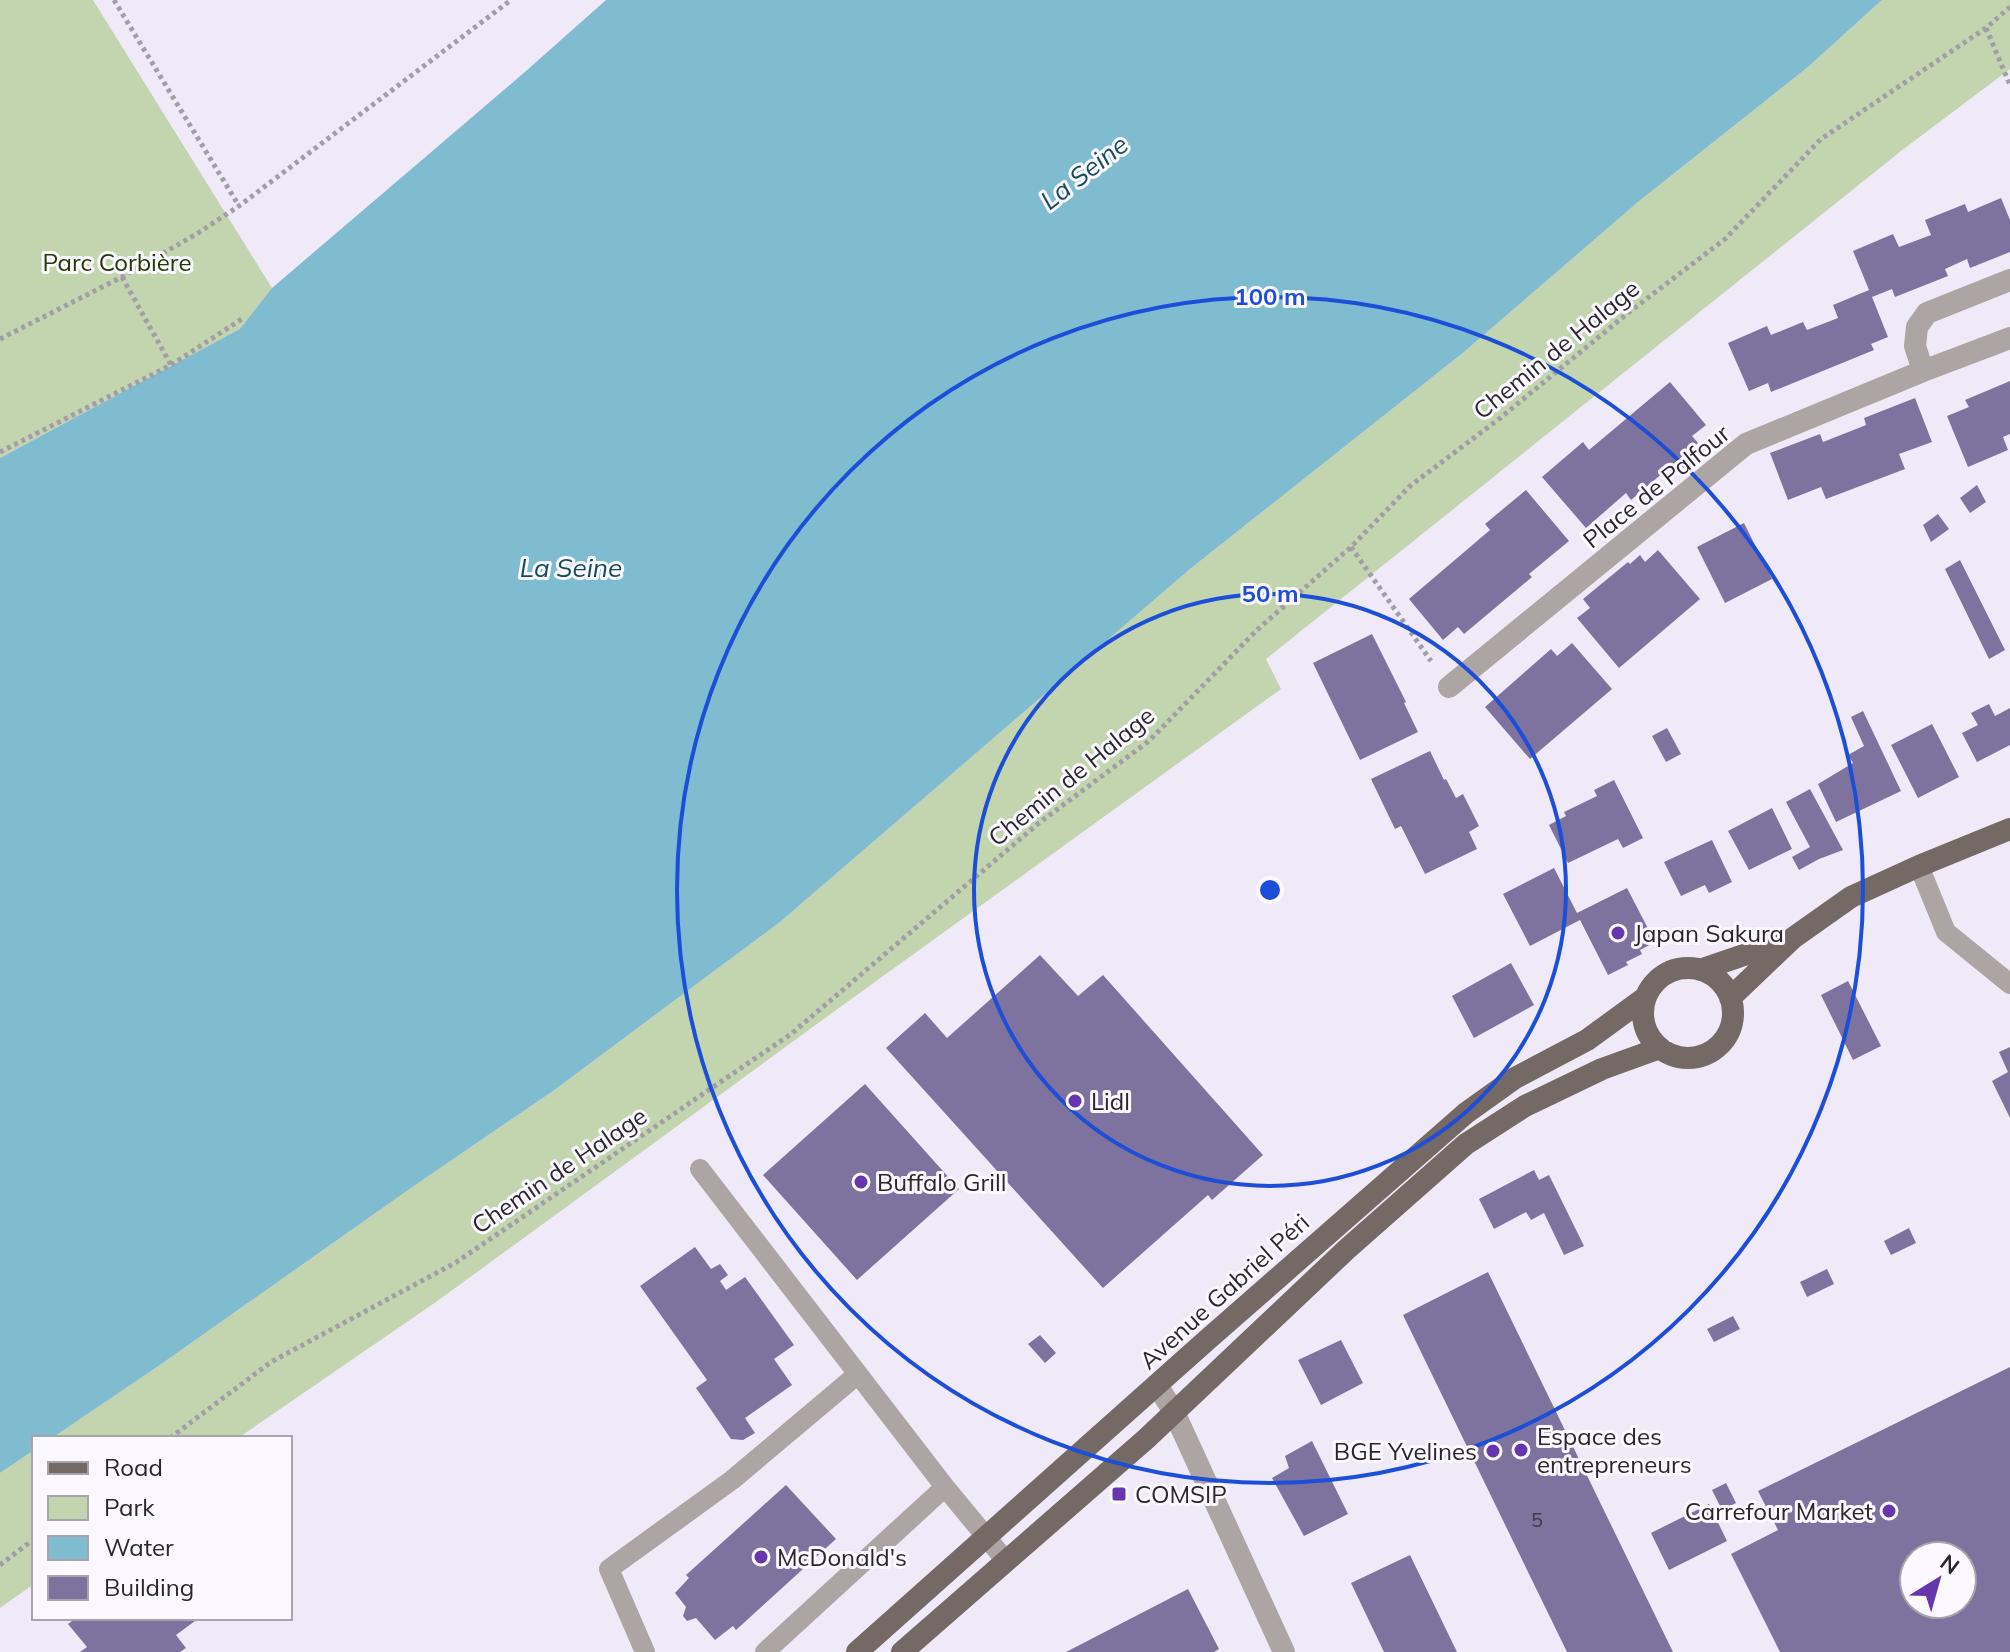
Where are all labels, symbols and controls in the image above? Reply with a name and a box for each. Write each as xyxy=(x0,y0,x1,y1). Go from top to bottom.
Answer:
water label: La Seine xyxy=(1033,127,1135,217)
park label: Parc Corbière xyxy=(43,247,191,277)
street label: Chemin de Halage xyxy=(1467,273,1645,425)
text: 100 m xyxy=(1234,281,1306,311)
street label: Place de Palfour xyxy=(1577,418,1735,554)
water label: La Seine xyxy=(520,551,622,584)
text: 50 m xyxy=(1242,578,1298,608)
street label: Chemin de Halage xyxy=(982,700,1160,852)
centre of rings xyxy=(1256,876,1284,904)
place label: Japan Sakura xyxy=(1634,918,1784,948)
marker: Japan Sakura xyxy=(1609,924,1627,942)
place label: Lidl xyxy=(1091,1086,1130,1116)
marker: Lidl xyxy=(1066,1092,1084,1110)
street label: Chemin de Halage xyxy=(466,1100,652,1240)
place label: Buffalo Grill xyxy=(877,1167,1006,1197)
marker: Buffalo Grill xyxy=(852,1173,870,1191)
street label: Avenue Gabriel Péri xyxy=(1133,1207,1315,1375)
place label: Espace des entrepreneurs xyxy=(1537,1421,1692,1479)
legend xyxy=(32,1436,292,1620)
place label: BGE Yvelines xyxy=(1334,1436,1477,1466)
marker: Espace des entrepreneurs xyxy=(1512,1441,1530,1459)
marker: BGE Yvelines xyxy=(1484,1442,1502,1460)
text: Road xyxy=(104,1452,163,1482)
place label: COMSIP xyxy=(1135,1479,1227,1509)
marker: COMSIP xyxy=(1110,1485,1128,1503)
text: Park xyxy=(104,1492,155,1522)
place label: Carrefour Market xyxy=(1685,1496,1873,1526)
marker: Carrefour Market xyxy=(1880,1502,1898,1520)
house number: 5 xyxy=(1531,1507,1543,1532)
text: Water xyxy=(104,1532,174,1562)
north arrow xyxy=(1898,1540,1978,1620)
place label: McDonald's xyxy=(777,1542,907,1572)
marker: McDonald's xyxy=(752,1548,770,1566)
text: N xyxy=(1935,1548,1965,1580)
text: Building xyxy=(104,1572,194,1602)

